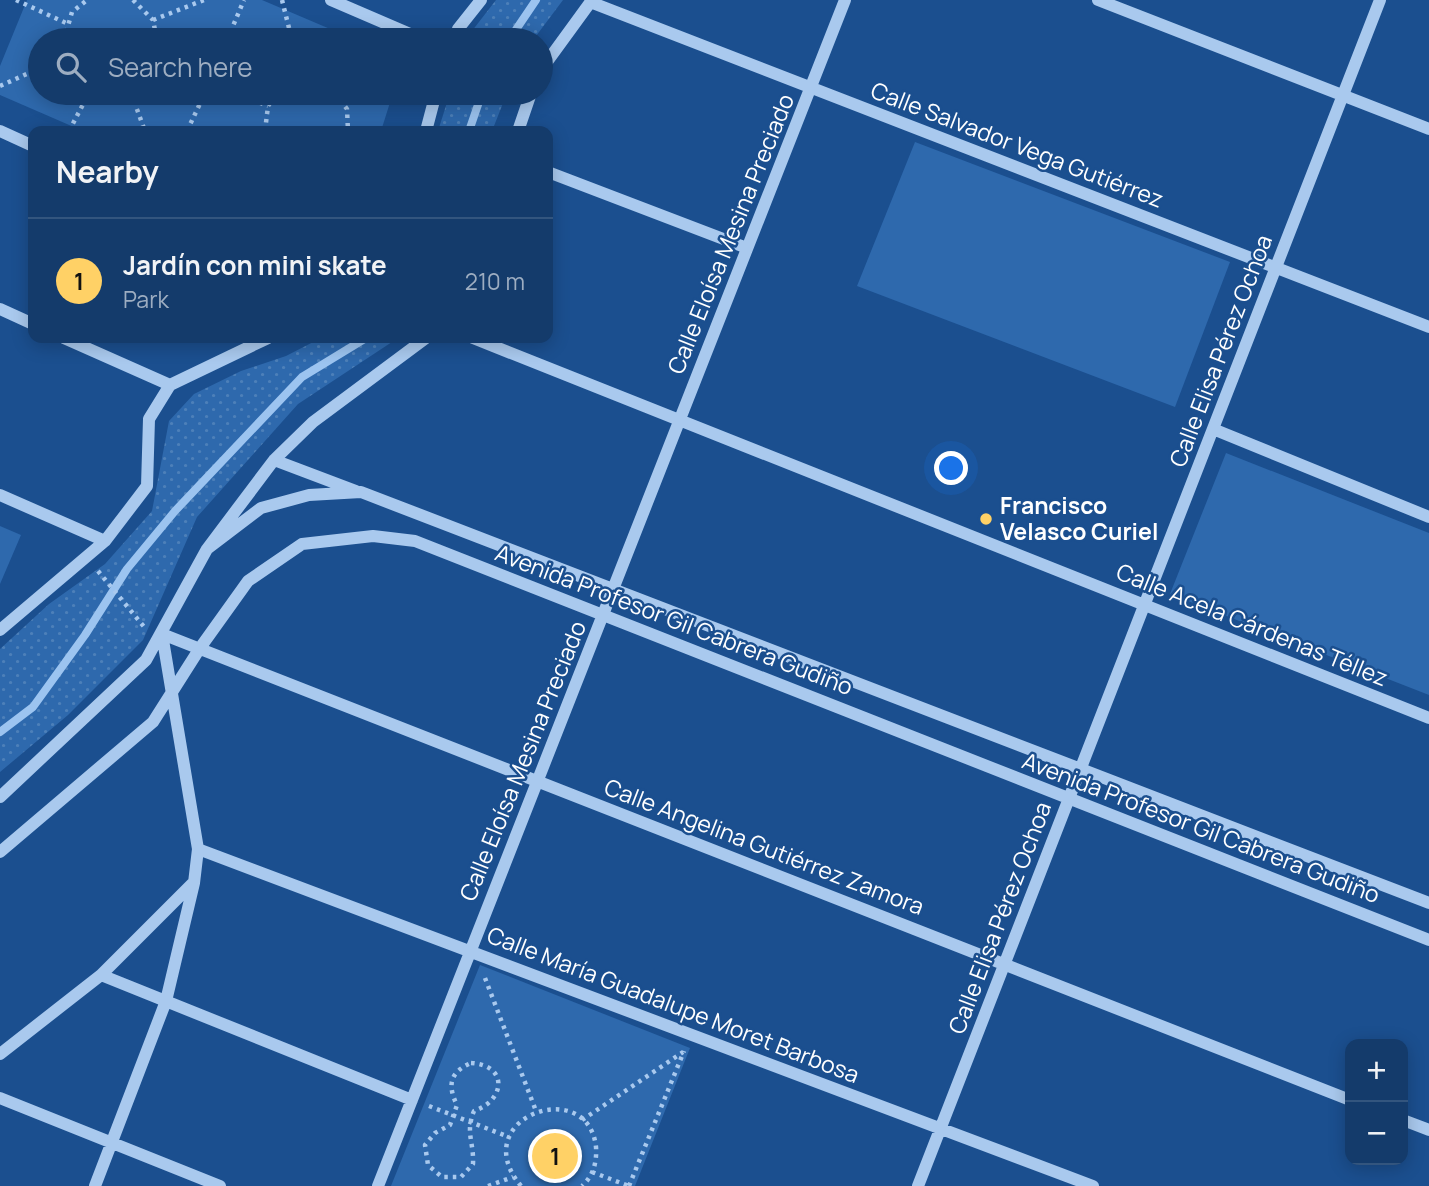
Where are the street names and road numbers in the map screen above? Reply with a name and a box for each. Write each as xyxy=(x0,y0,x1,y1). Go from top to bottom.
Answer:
street label: Calle Salvador Vega Gutiérrez xyxy=(866,73,1168,215)
street label: Calle Eloísa Mesina Preciado xyxy=(659,89,801,378)
street label: Calle Elisa Pérez Ochoa xyxy=(1161,230,1279,471)
street label: Avenida Profesor Gil Cabrera Gudiño xyxy=(491,536,858,702)
street label: Calle Acela Cárdenas Téllez xyxy=(1112,555,1393,693)
street label: Calle Eloísa Mesina Preciado xyxy=(451,616,593,905)
street label: Avenida Profesor Gil Cabrera Gudiño xyxy=(1018,744,1385,910)
street label: Calle Angelina Gutiérrez Zamora xyxy=(600,770,929,922)
street label: Calle Elisa Pérez Ochoa xyxy=(940,797,1058,1038)
street label: Calle María Guadalupe Moret Barbosa xyxy=(483,918,864,1090)

